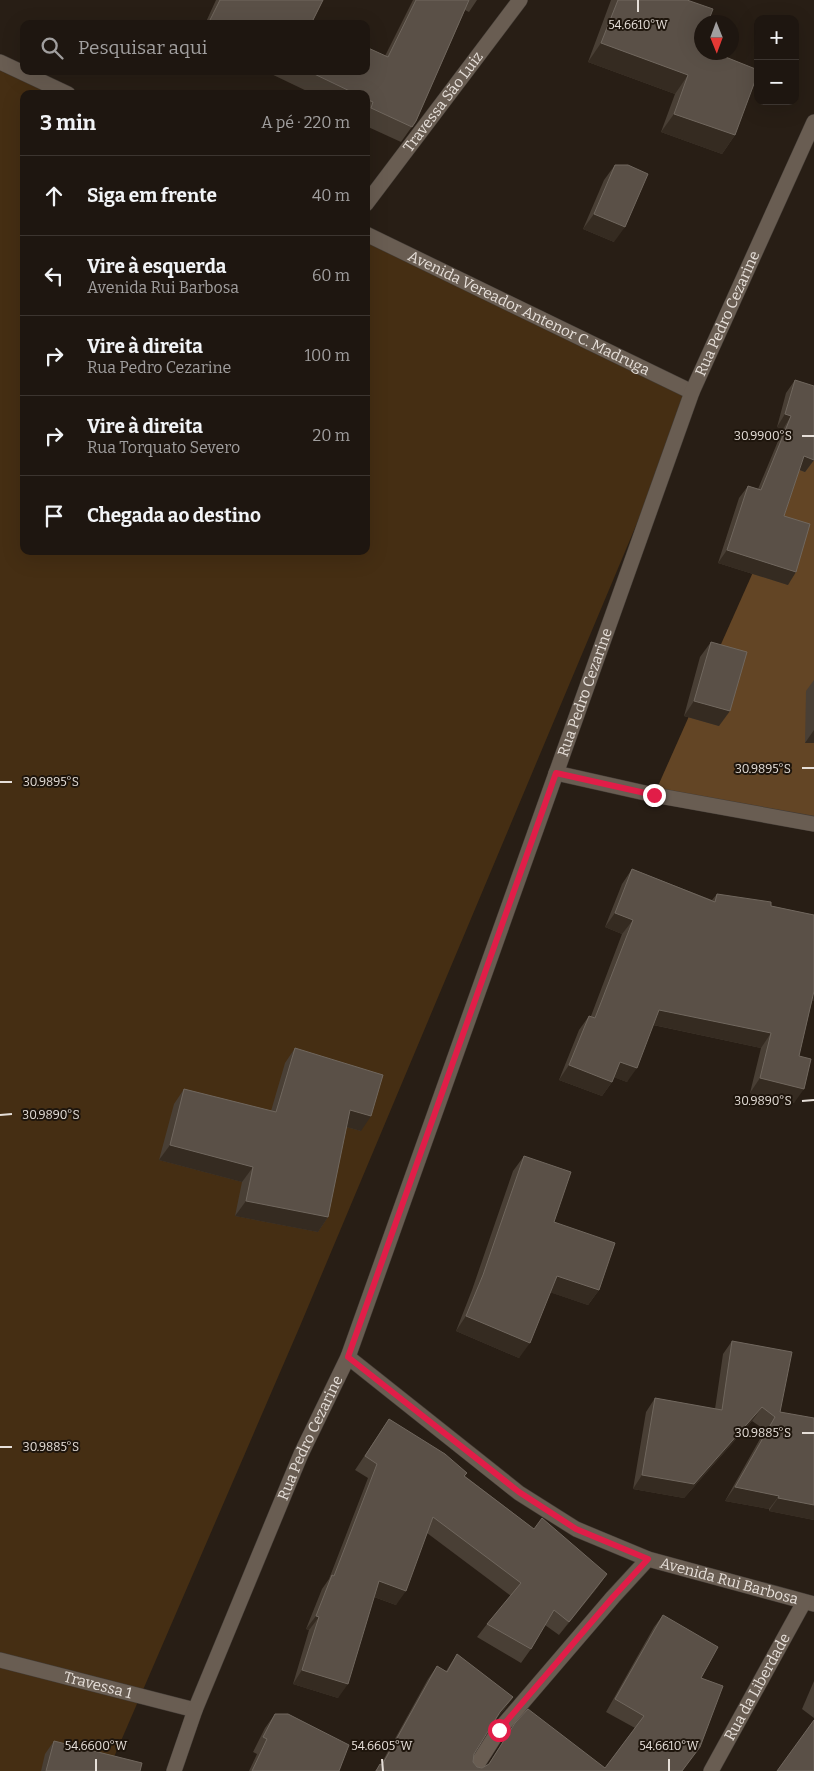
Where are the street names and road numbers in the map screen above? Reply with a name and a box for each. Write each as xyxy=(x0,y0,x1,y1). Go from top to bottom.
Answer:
street label: Travessa São Luiz xyxy=(399,48,487,156)
street label: Avenida Vereador Antenor C. Madruga xyxy=(405,247,653,379)
street label: Rua Pedro Cezarine xyxy=(691,248,764,379)
street label: Rua Pedro Cezarine xyxy=(554,626,616,759)
street label: Rua Pedro Cezarine xyxy=(274,1373,347,1503)
street label: Avenida Rui Barbosa xyxy=(658,1554,800,1608)
street label: Rua da Liberdade xyxy=(721,1630,794,1744)
street label: Travessa 1 xyxy=(62,1668,134,1702)

